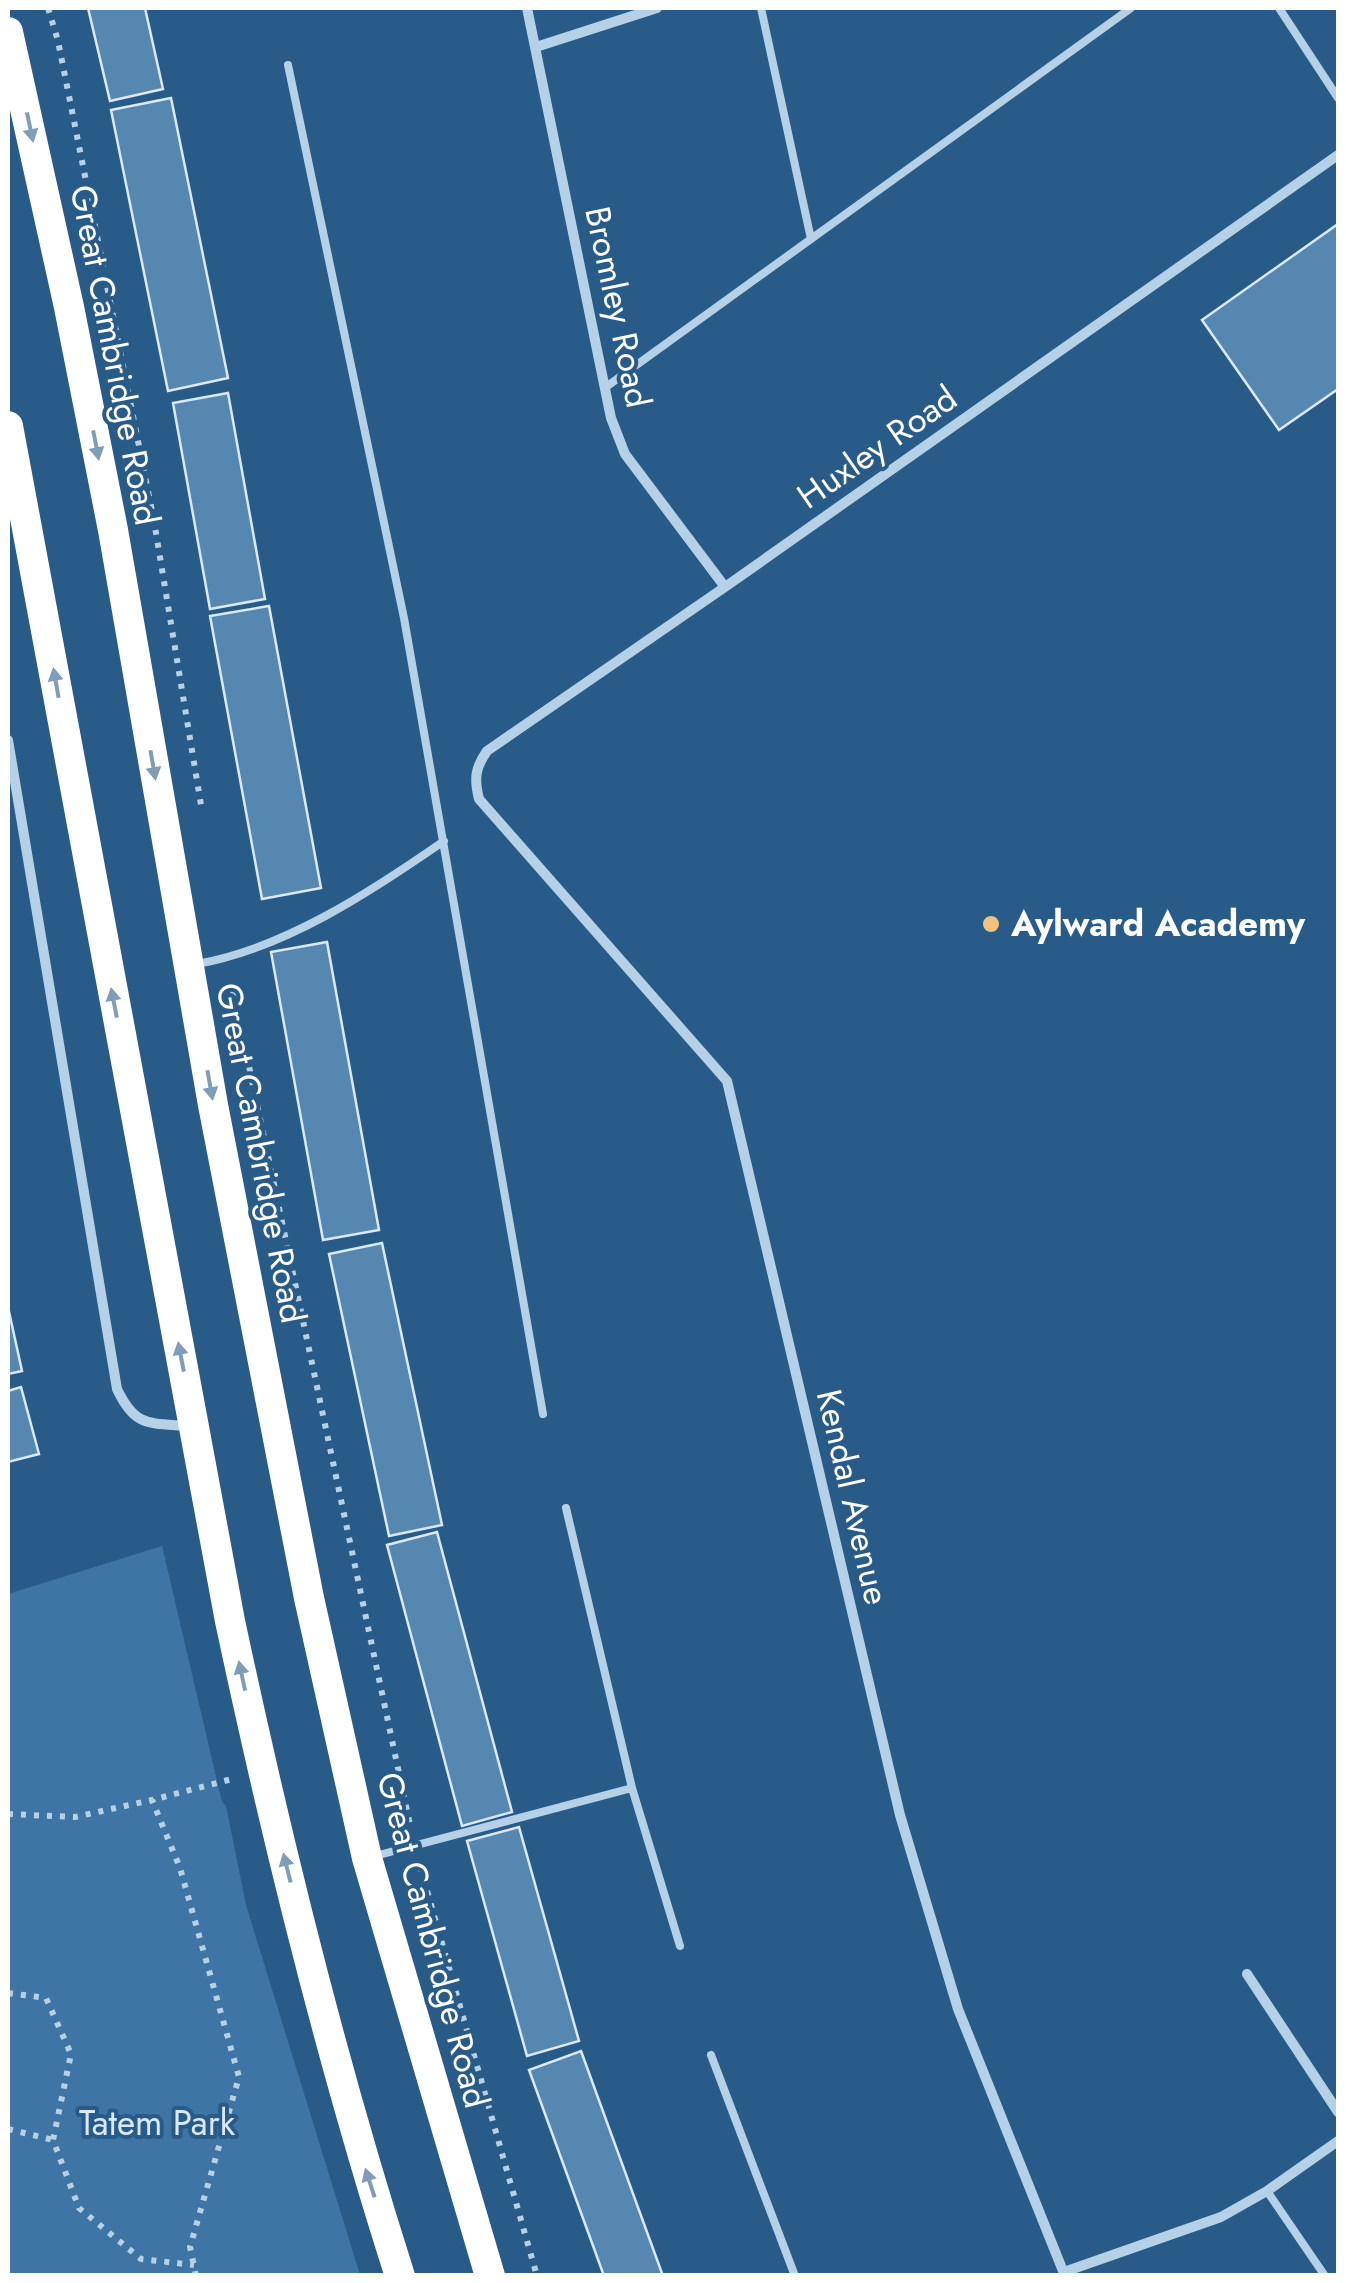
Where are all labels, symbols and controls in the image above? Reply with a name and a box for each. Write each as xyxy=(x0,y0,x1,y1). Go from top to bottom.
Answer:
one-way arrow xyxy=(23,112,38,143)
street label: Great Cambridge Road xyxy=(58,181,172,529)
street label: Bromley Road xyxy=(572,202,664,412)
street label: Huxley Road xyxy=(787,373,967,521)
one-way arrow xyxy=(89,430,104,462)
one-way arrow xyxy=(48,667,63,699)
one-way arrow xyxy=(146,750,161,782)
place label: Aylward Academy xyxy=(1010,899,1306,949)
marker: Aylward Academy xyxy=(980,913,1002,935)
street label: Great Cambridge Road xyxy=(204,979,318,1327)
one-way arrow xyxy=(106,987,121,1018)
one-way arrow xyxy=(203,1070,218,1102)
one-way arrow xyxy=(172,1341,188,1372)
street label: Kendal Avenue xyxy=(804,1384,902,1610)
one-way arrow xyxy=(233,1660,249,1691)
street label: Great Cambridge Road xyxy=(364,1767,502,2113)
one-way arrow xyxy=(279,1853,294,1884)
park label: Tatem Park xyxy=(79,2098,236,2148)
one-way arrow xyxy=(361,2167,376,2197)

